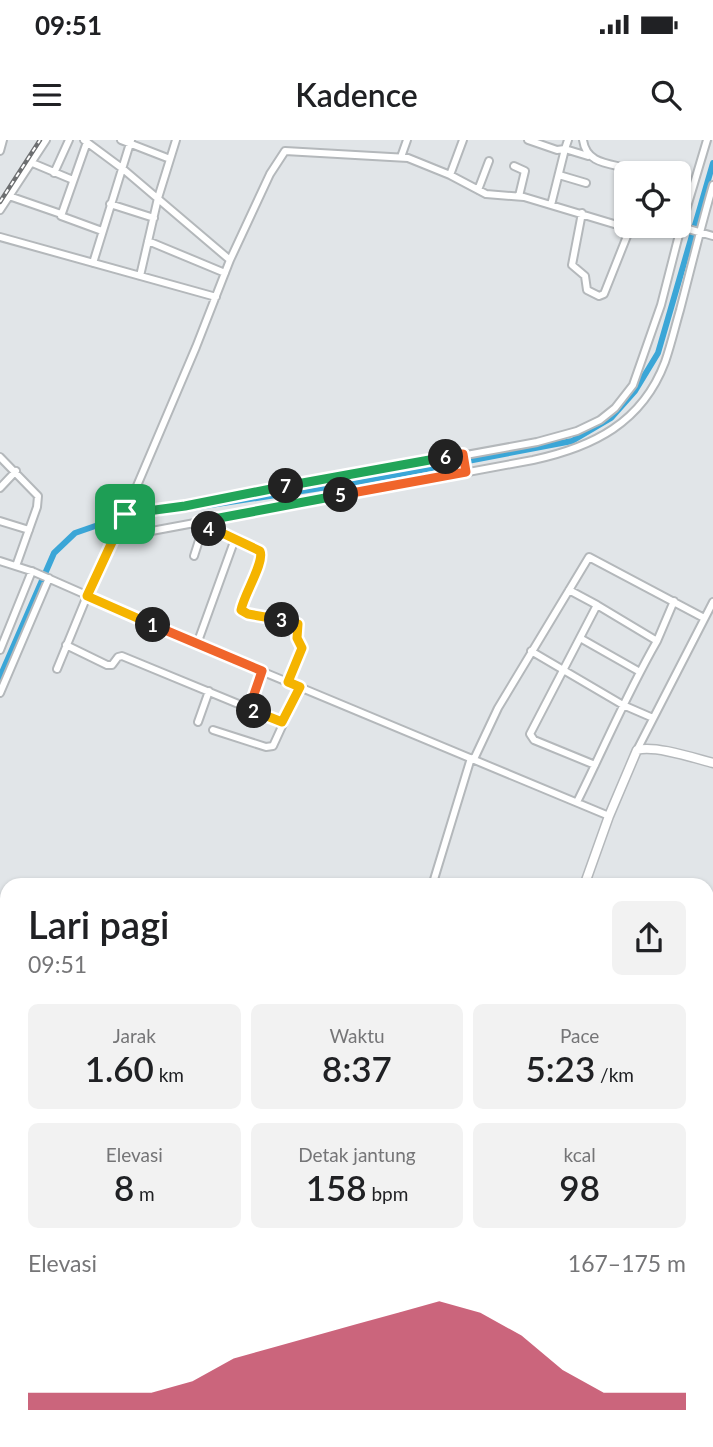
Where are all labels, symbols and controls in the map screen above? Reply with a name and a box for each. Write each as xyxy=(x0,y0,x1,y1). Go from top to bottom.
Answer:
text: 09:51 xyxy=(35,9,102,41)
text: Kadence xyxy=(295,75,418,114)
icon: menu xyxy=(28,76,66,114)
icon: search xyxy=(647,76,685,114)
map controls xyxy=(614,161,691,238)
button: locate xyxy=(614,161,691,238)
pin: 6 xyxy=(428,440,464,474)
text: 6 xyxy=(440,445,451,468)
pin: 7 xyxy=(268,468,304,504)
text: 7 xyxy=(280,474,291,497)
pin: 5 xyxy=(324,478,358,512)
text: 5 xyxy=(335,483,346,506)
pin xyxy=(95,484,155,544)
icon: arrive xyxy=(106,495,144,533)
pin: 4 xyxy=(192,512,227,546)
text: 4 xyxy=(203,517,214,540)
pin: 3 xyxy=(264,602,300,638)
pin: 1 xyxy=(136,608,170,643)
text: 3 xyxy=(276,608,287,631)
text: 1 xyxy=(147,613,158,636)
pin: 2 xyxy=(236,694,272,728)
text: 2 xyxy=(248,699,259,722)
text: Lari pagi xyxy=(28,901,170,947)
button: share xyxy=(612,901,686,975)
text: 09:51 xyxy=(28,950,87,978)
text: Jarak xyxy=(113,1024,156,1047)
text: Waktu xyxy=(329,1024,385,1047)
text: Pace xyxy=(560,1024,599,1047)
text: 1.60 xyxy=(85,1047,154,1089)
text: 8:37 xyxy=(322,1047,392,1089)
text: 5:23 xyxy=(525,1047,595,1089)
text: km xyxy=(154,1063,184,1086)
text: /km xyxy=(595,1063,634,1086)
text: Elevasi xyxy=(106,1143,163,1166)
text: Detak jantung xyxy=(298,1143,416,1166)
text: kcal xyxy=(564,1143,596,1166)
text: 8 xyxy=(114,1166,134,1208)
text: 158 xyxy=(306,1166,367,1208)
text: 98 xyxy=(559,1166,600,1208)
text: m xyxy=(134,1182,155,1205)
text: bpm xyxy=(367,1182,408,1205)
text: Elevasi xyxy=(28,1249,97,1277)
text: 167–175 m xyxy=(568,1249,686,1277)

